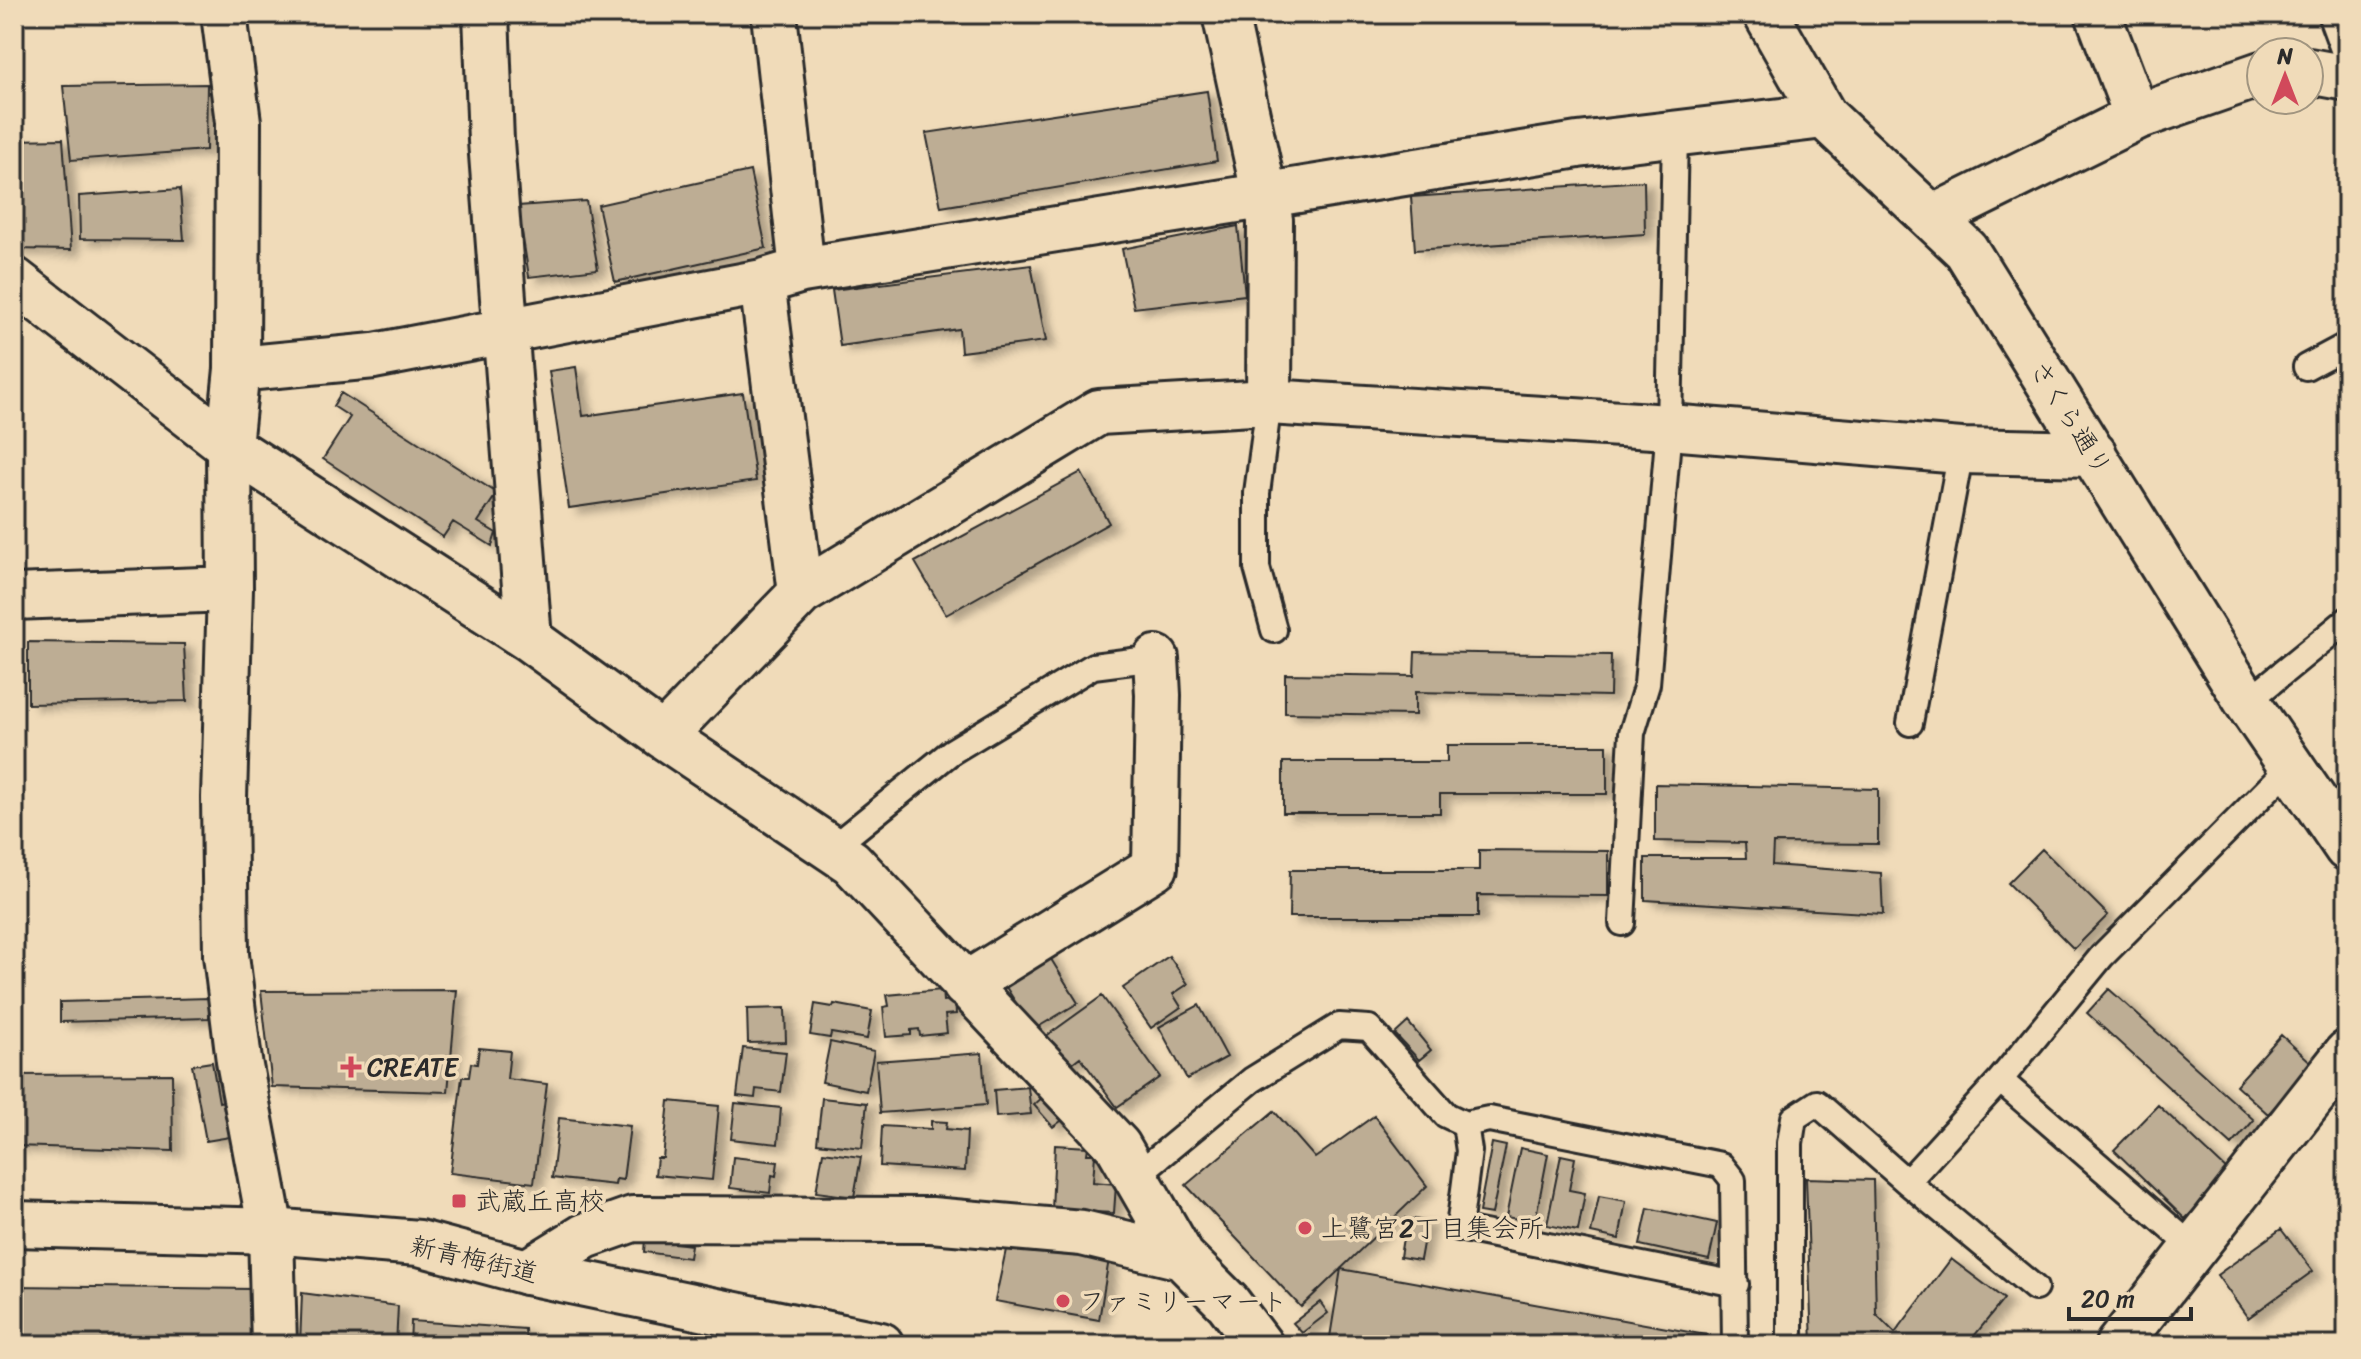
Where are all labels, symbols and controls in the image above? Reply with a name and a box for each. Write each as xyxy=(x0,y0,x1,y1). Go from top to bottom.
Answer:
north arrow xyxy=(2245,36,2325,116)
text: N xyxy=(2276,37,2293,76)
street label: さくら通り xyxy=(2017,351,2125,485)
place label: CREATE xyxy=(367,1044,459,1090)
marker: CREATE xyxy=(342,1058,360,1076)
place label: 武蔵丘高校 xyxy=(475,1178,605,1224)
marker: 武蔵丘高校 xyxy=(450,1192,468,1210)
place label: 上鷺宮2丁目集会所 xyxy=(1321,1205,1544,1251)
marker: 上鷺宮2丁目集会所 xyxy=(1296,1219,1314,1237)
street label: 新青梅街道 xyxy=(405,1222,543,1296)
scale bar xyxy=(2069,1271,2191,1321)
place label: ファミリーマート xyxy=(1079,1278,1288,1324)
text: 20 m xyxy=(2081,1278,2135,1320)
marker: ファミリーマート xyxy=(1054,1292,1072,1310)

